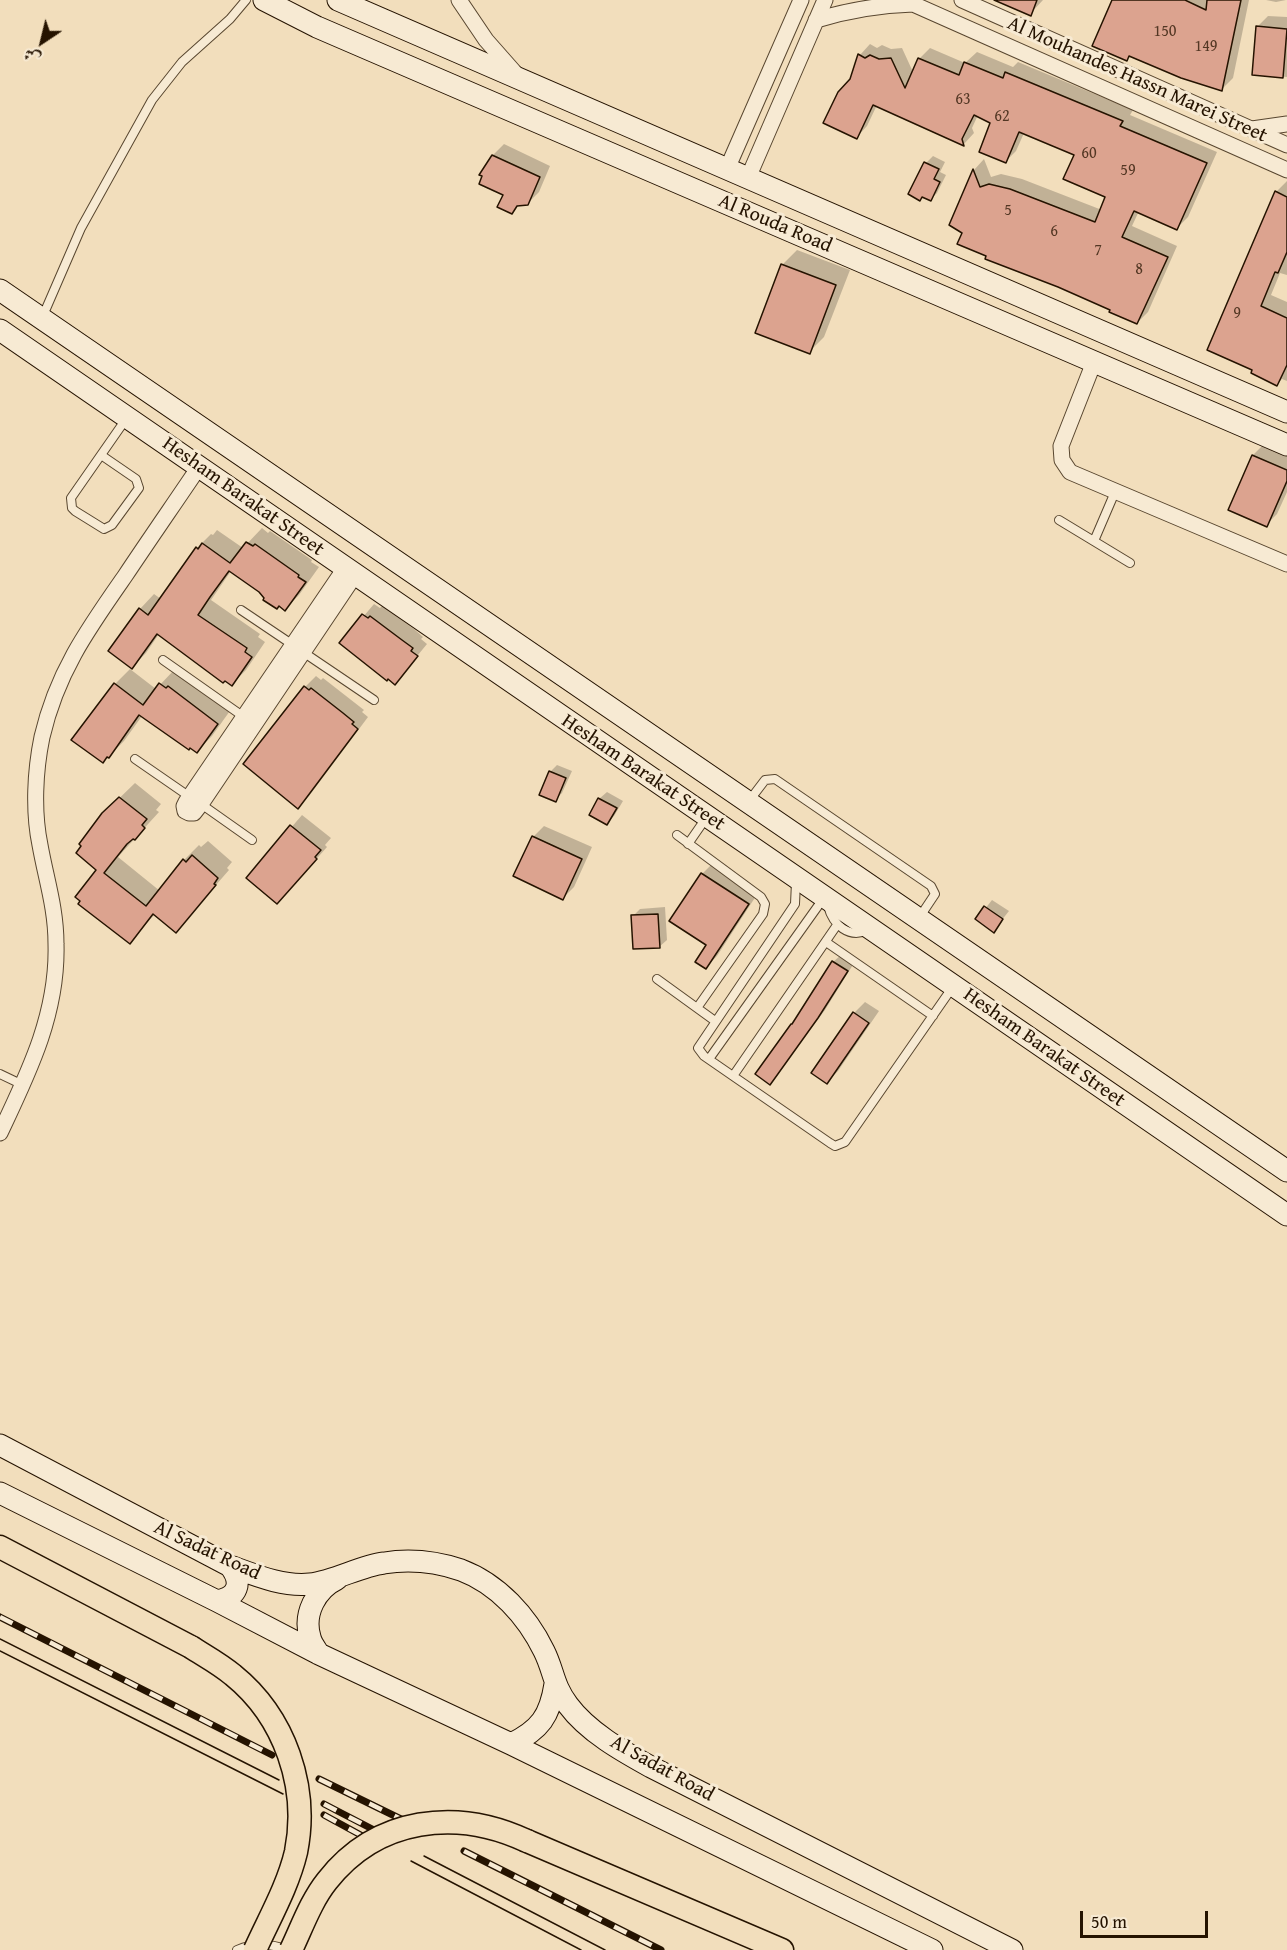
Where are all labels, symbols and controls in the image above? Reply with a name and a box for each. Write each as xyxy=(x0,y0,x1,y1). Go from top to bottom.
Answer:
north arrow xyxy=(12,12,72,72)
street label: Al Mouhandes Hassn Marei Street xyxy=(1003,12,1271,148)
house number: 150 xyxy=(1153,22,1177,42)
house number: 149 xyxy=(1194,37,1218,57)
text: ش xyxy=(18,42,45,71)
house number: 63 xyxy=(955,90,971,110)
house number: 62 xyxy=(994,107,1010,127)
house number: 60 xyxy=(1081,144,1097,164)
house number: 59 xyxy=(1120,161,1136,181)
street label: Al Rouda Road xyxy=(715,189,835,259)
house number: 5 xyxy=(1004,201,1012,221)
house number: 6 xyxy=(1050,222,1058,242)
house number: 7 xyxy=(1094,241,1102,261)
house number: 8 xyxy=(1135,260,1143,280)
house number: 9 xyxy=(1233,304,1241,324)
street label: Hesham Barakat Street xyxy=(157,432,329,562)
street label: Hesham Barakat Street xyxy=(557,709,729,837)
street label: Hesham Barakat Street xyxy=(958,983,1130,1113)
street label: Al Sadat Road xyxy=(150,1516,264,1586)
street label: Al Sadat Road xyxy=(606,1731,718,1807)
scale bar xyxy=(1083,1899,1210,1937)
text: 50 m xyxy=(1091,1908,1127,1935)

